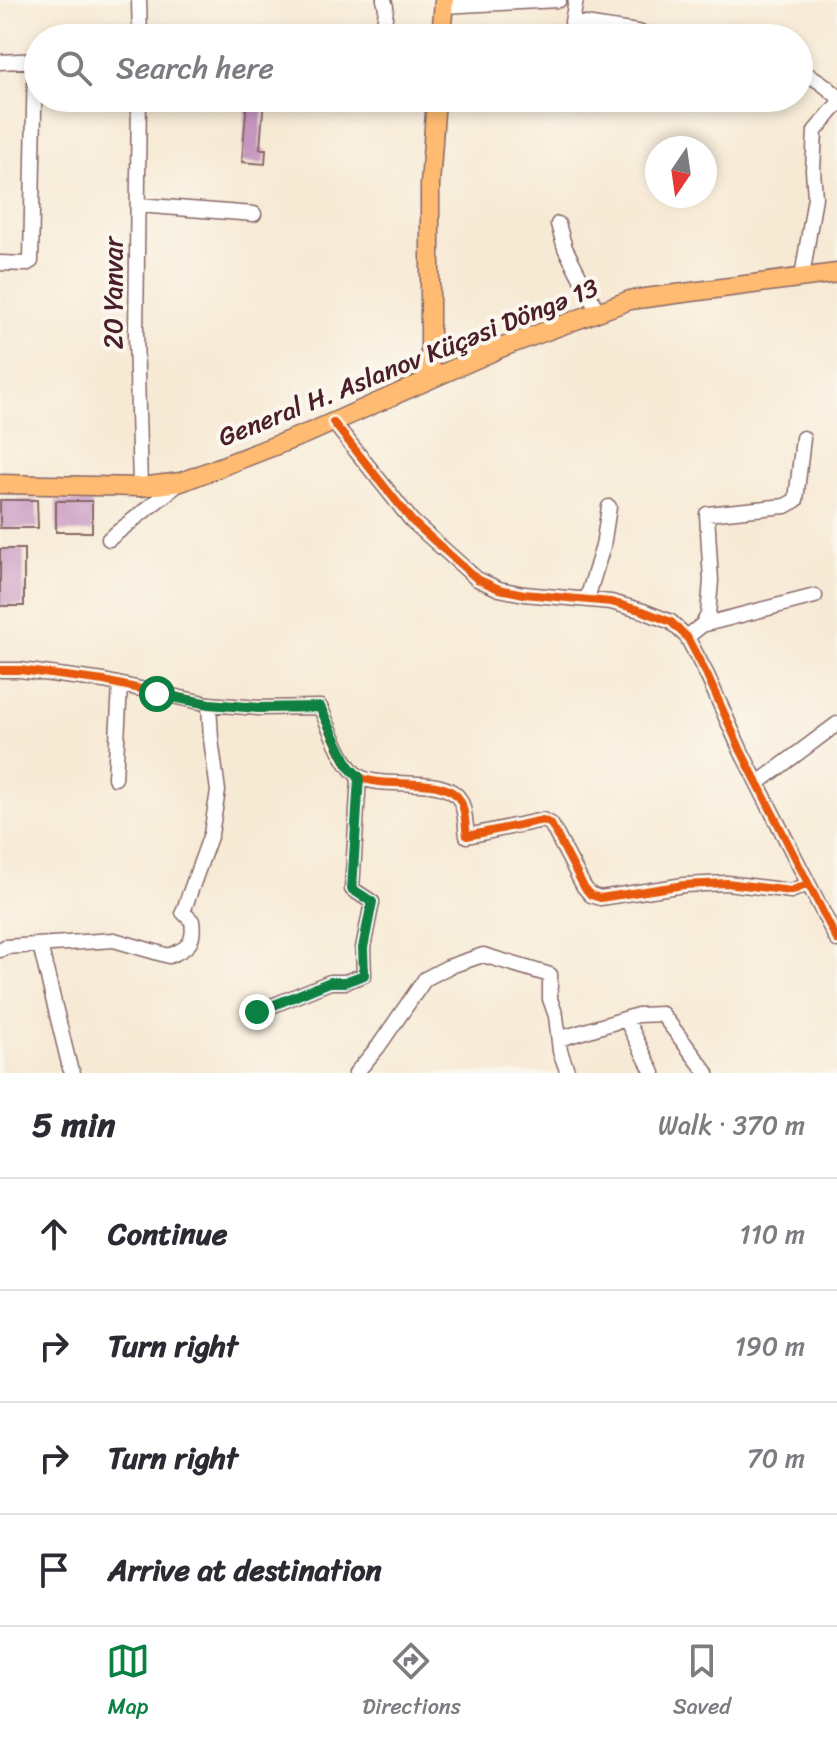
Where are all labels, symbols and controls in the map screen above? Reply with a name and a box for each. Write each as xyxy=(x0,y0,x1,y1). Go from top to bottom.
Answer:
search box xyxy=(24,24,813,112)
text: Search here xyxy=(116,41,274,95)
icon: search xyxy=(52,46,96,90)
north arrow xyxy=(645,136,717,208)
street label: 20 Yanvar xyxy=(90,235,136,349)
street label: General H. Aslanov Küçəsi Döngə 13 xyxy=(211,264,605,460)
route start xyxy=(139,676,175,712)
route end xyxy=(239,994,275,1030)
text: 5 min xyxy=(32,1095,115,1155)
text: Walk · 370 m xyxy=(658,1102,805,1148)
text: Continue xyxy=(108,1207,227,1261)
text: 110 m xyxy=(740,1211,805,1257)
icon: ahead xyxy=(32,1212,76,1256)
text: Turn right xyxy=(108,1319,238,1373)
text: 190 m xyxy=(735,1323,805,1369)
icon: right xyxy=(32,1324,76,1368)
text: Turn right xyxy=(108,1431,238,1485)
text: 70 m xyxy=(747,1435,805,1481)
icon: right xyxy=(32,1436,76,1480)
text: Arrive at destination xyxy=(108,1543,382,1597)
icon: arrive xyxy=(32,1548,76,1592)
tab: Map xyxy=(106,1639,150,1726)
tab: Directions xyxy=(362,1639,461,1726)
tab: Saved xyxy=(673,1639,731,1726)

